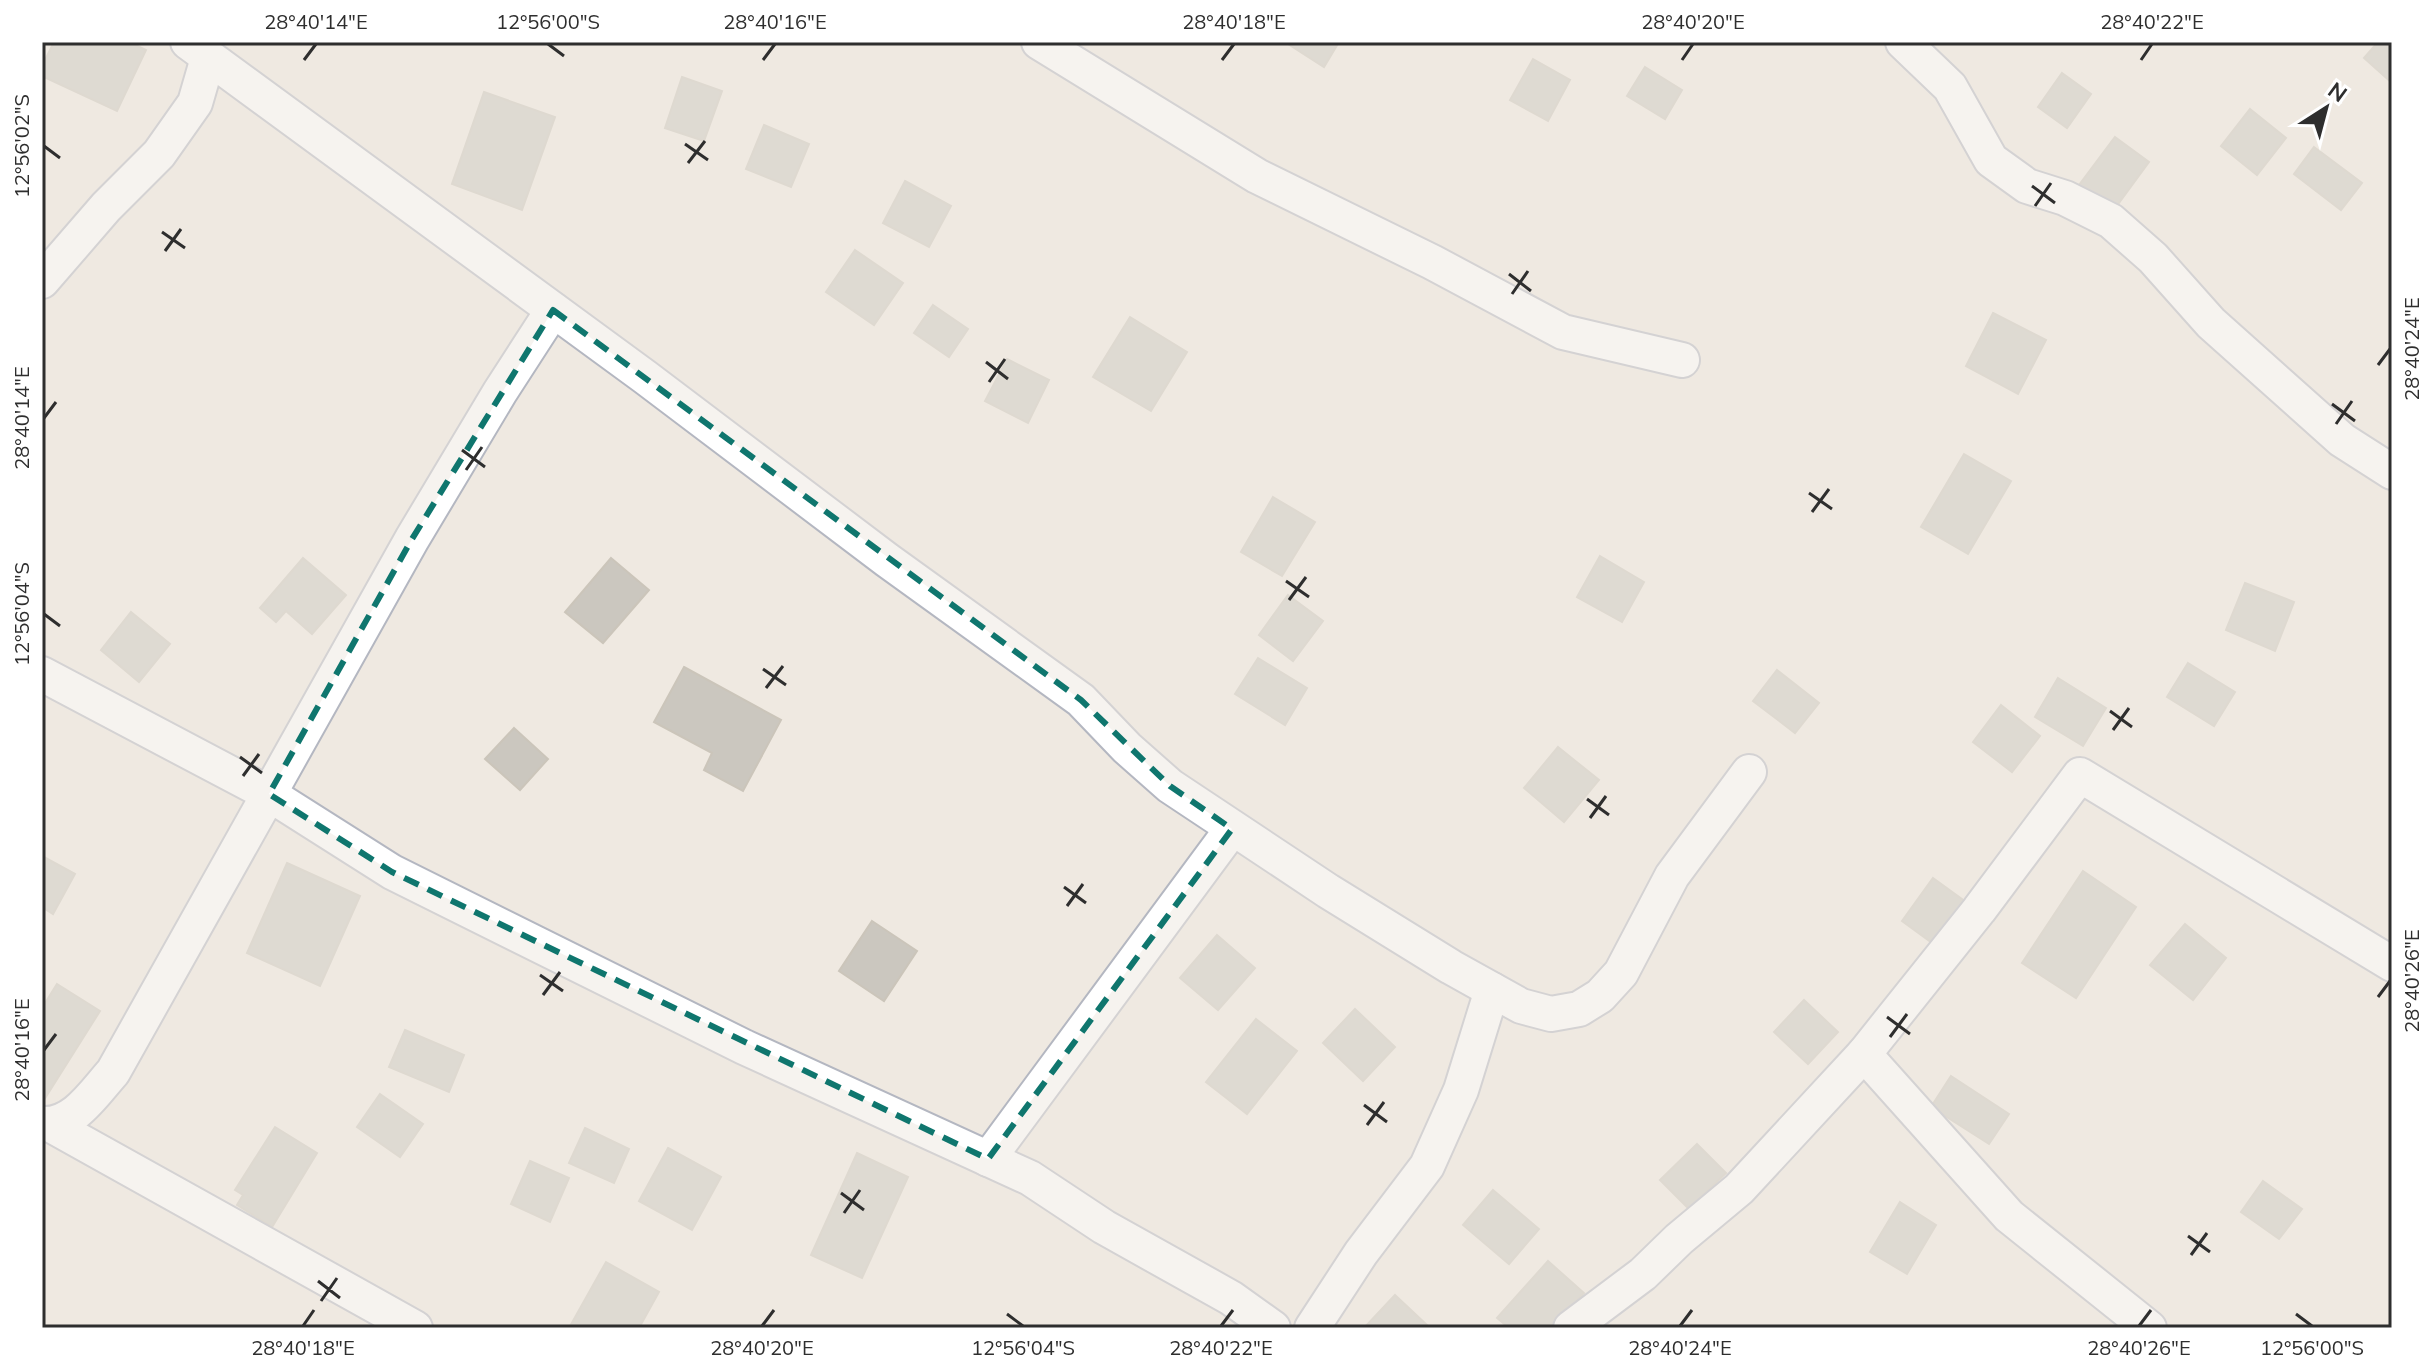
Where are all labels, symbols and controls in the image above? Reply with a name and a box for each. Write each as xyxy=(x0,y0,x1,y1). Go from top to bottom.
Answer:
text: 28°40'14"E xyxy=(264,9,368,34)
text: 12°56'00"S xyxy=(496,9,600,34)
text: 28°40'16"E xyxy=(723,9,827,34)
text: 28°40'18"E xyxy=(1182,9,1286,34)
text: 28°40'20"E xyxy=(1641,9,1745,34)
text: 28°40'22"E xyxy=(2100,9,2204,34)
north arrow xyxy=(2286,68,2366,148)
text: N xyxy=(2323,76,2353,108)
text: 12°56'02"S xyxy=(9,94,34,198)
text: 28°40'24"E xyxy=(2399,297,2424,401)
text: 28°40'14"E xyxy=(9,366,34,470)
text: 12°56'04"S xyxy=(9,562,34,666)
text: 28°40'26"E xyxy=(2399,929,2424,1033)
text: 28°40'16"E xyxy=(9,998,34,1102)
text: 28°40'18"E xyxy=(251,1335,355,1360)
text: 28°40'20"E xyxy=(710,1335,814,1360)
text: 12°56'04"S xyxy=(971,1335,1075,1360)
text: 28°40'22"E xyxy=(1169,1335,1273,1360)
text: 28°40'24"E xyxy=(1628,1335,1732,1360)
text: 28°40'26"E xyxy=(2087,1335,2191,1360)
text: 12°56'00"S xyxy=(2260,1335,2364,1360)

